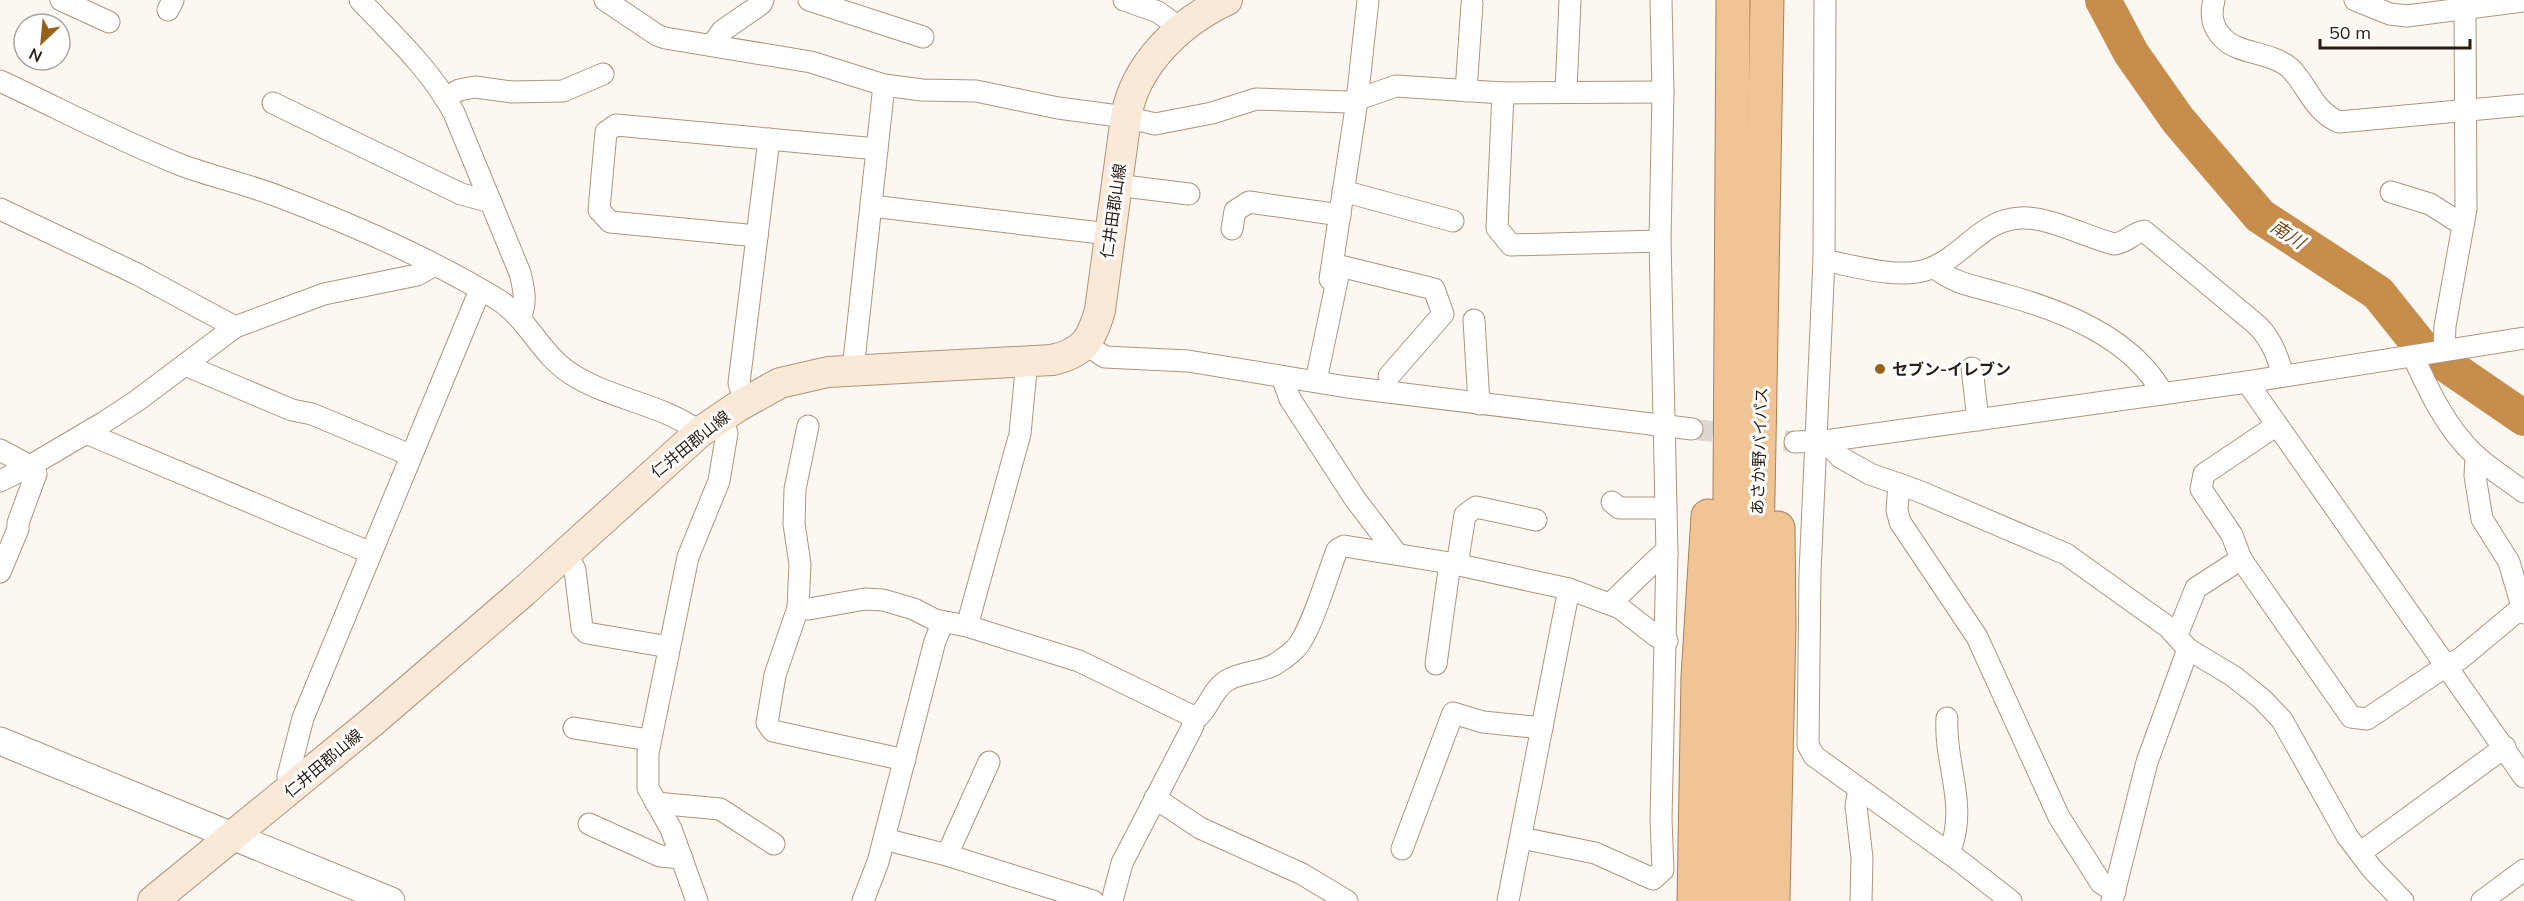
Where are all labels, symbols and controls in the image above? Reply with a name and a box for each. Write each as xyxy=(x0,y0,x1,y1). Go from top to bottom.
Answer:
north arrow xyxy=(12,12,72,72)
scale bar xyxy=(2320,12,2470,50)
text: 50 m xyxy=(2329,21,2371,44)
text: N xyxy=(26,44,45,67)
street label: 仁井田郡山線 xyxy=(1096,162,1130,260)
water label: 南川 xyxy=(2267,215,2311,255)
place label: セブン-イレブン xyxy=(1892,359,2011,379)
marker: セブン-イレブン xyxy=(1873,362,1887,376)
street label: あさか野バイパス xyxy=(1747,387,1771,515)
street label: 仁井田郡山線 xyxy=(646,406,734,482)
street label: 仁井田郡山線 xyxy=(280,724,366,802)

